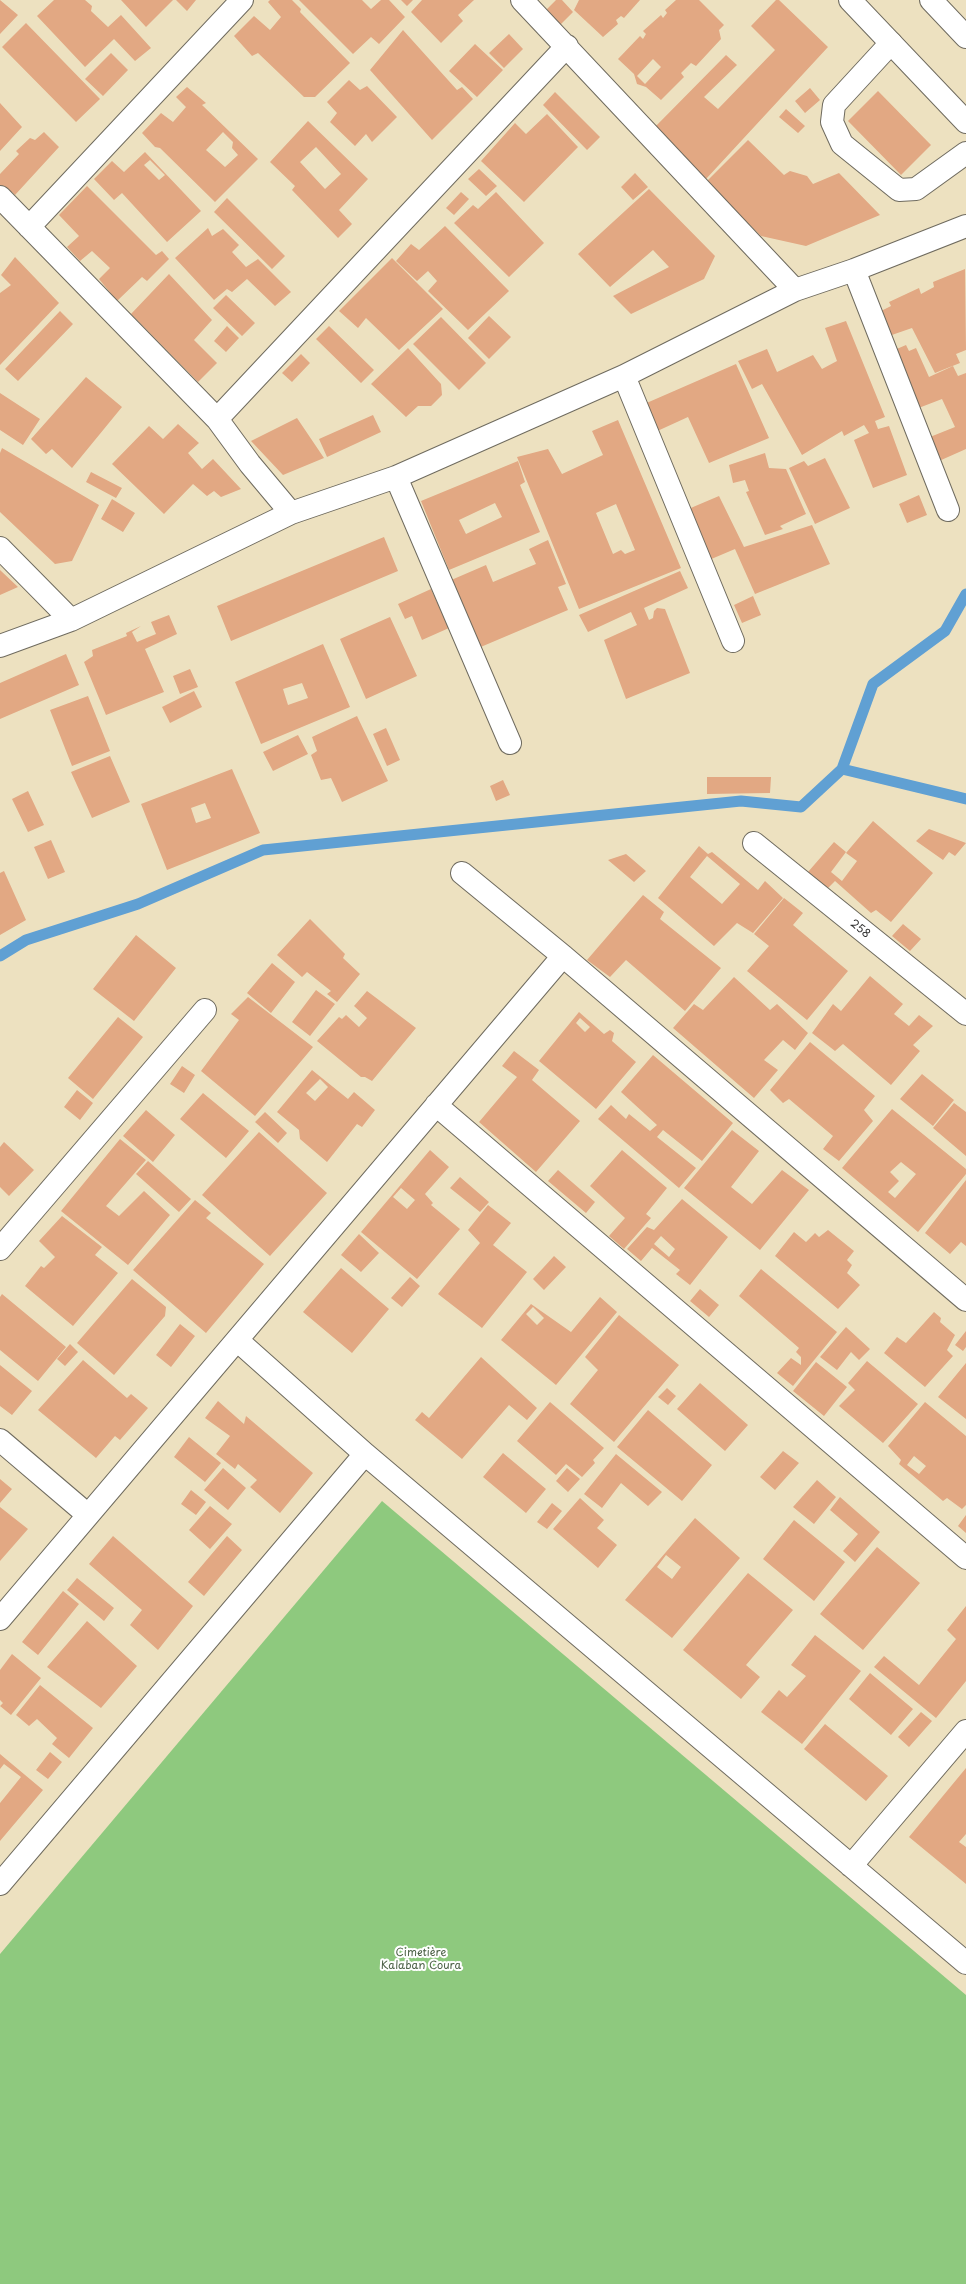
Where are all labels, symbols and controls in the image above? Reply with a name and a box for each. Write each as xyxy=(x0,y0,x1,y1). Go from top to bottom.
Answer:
street label: 258 xyxy=(847,917,873,941)
park label: Cimetière Kalaban Coura xyxy=(381,1946,461,1972)

